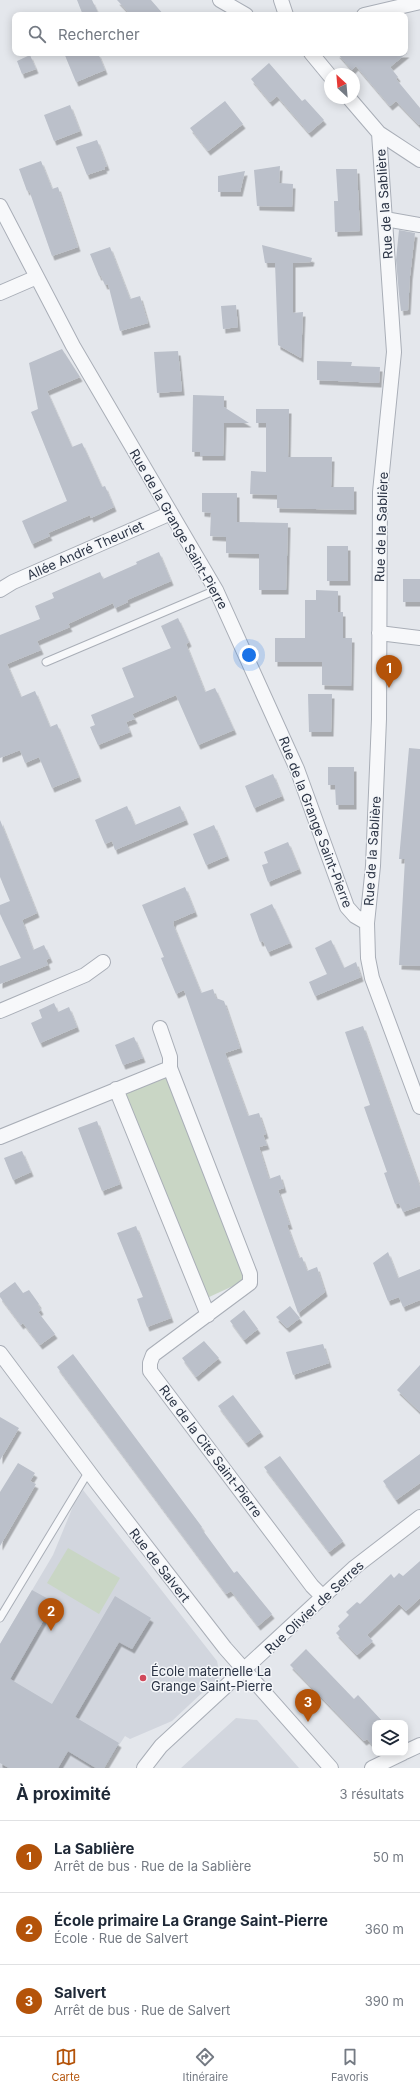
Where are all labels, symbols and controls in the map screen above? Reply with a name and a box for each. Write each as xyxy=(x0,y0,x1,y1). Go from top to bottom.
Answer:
search box xyxy=(12,12,408,56)
icon: search xyxy=(26,23,48,45)
text: Rechercher xyxy=(58,25,140,44)
north arrow xyxy=(324,68,360,104)
street label: Rue de la Sablière xyxy=(372,148,396,260)
street label: Rue de la Grange Saint-Pierre xyxy=(127,446,231,612)
street label: Rue de la Sablière xyxy=(371,472,391,582)
street label: Allée André Theuriet xyxy=(24,517,146,583)
your location xyxy=(239,645,259,665)
pin: 1 xyxy=(376,655,402,688)
street label: Rue de la Grange Saint-Pierre xyxy=(276,734,356,910)
street label: Rue de la Sablière xyxy=(360,795,384,907)
street label: Rue de la Cité Saint-Pierre xyxy=(156,1382,266,1520)
street label: Rue de Salvert xyxy=(126,1525,194,1605)
street label: Rue Olivier de Serres xyxy=(261,1557,367,1657)
pin: 2 xyxy=(38,1598,64,1631)
place label: École maternelle La Grange Saint-Pierre xyxy=(151,1663,273,1694)
marker: École maternelle La Grange Saint-Pierre xyxy=(138,1673,148,1683)
pin: 3 xyxy=(295,1689,321,1722)
map controls xyxy=(372,1720,408,1756)
button: layers xyxy=(372,1720,408,1756)
text: À proximité xyxy=(16,1784,111,1804)
text: 3 résultats xyxy=(340,1786,404,1802)
text: La Sablière xyxy=(54,1839,134,1858)
text: 1 xyxy=(26,1849,32,1865)
text: 50 m xyxy=(373,1849,404,1865)
text: Arrêt de bus · Rue de la Sablière xyxy=(54,1858,251,1874)
text: École primaire La Grange Saint-Pierre xyxy=(54,1911,328,1930)
text: 2 xyxy=(25,1921,33,1937)
text: 360 m xyxy=(365,1921,404,1937)
text: École · Rue de Salvert xyxy=(54,1930,188,1946)
text: Salvert xyxy=(54,1983,106,2002)
text: 3 xyxy=(25,1993,33,2009)
text: 390 m xyxy=(365,1993,404,2009)
text: Arrêt de bus · Rue de Salvert xyxy=(54,2002,230,2018)
tab: Carte xyxy=(51,2046,80,2084)
tab: Itinéraire xyxy=(183,2046,228,2084)
tab: Favoris xyxy=(331,2046,369,2084)

